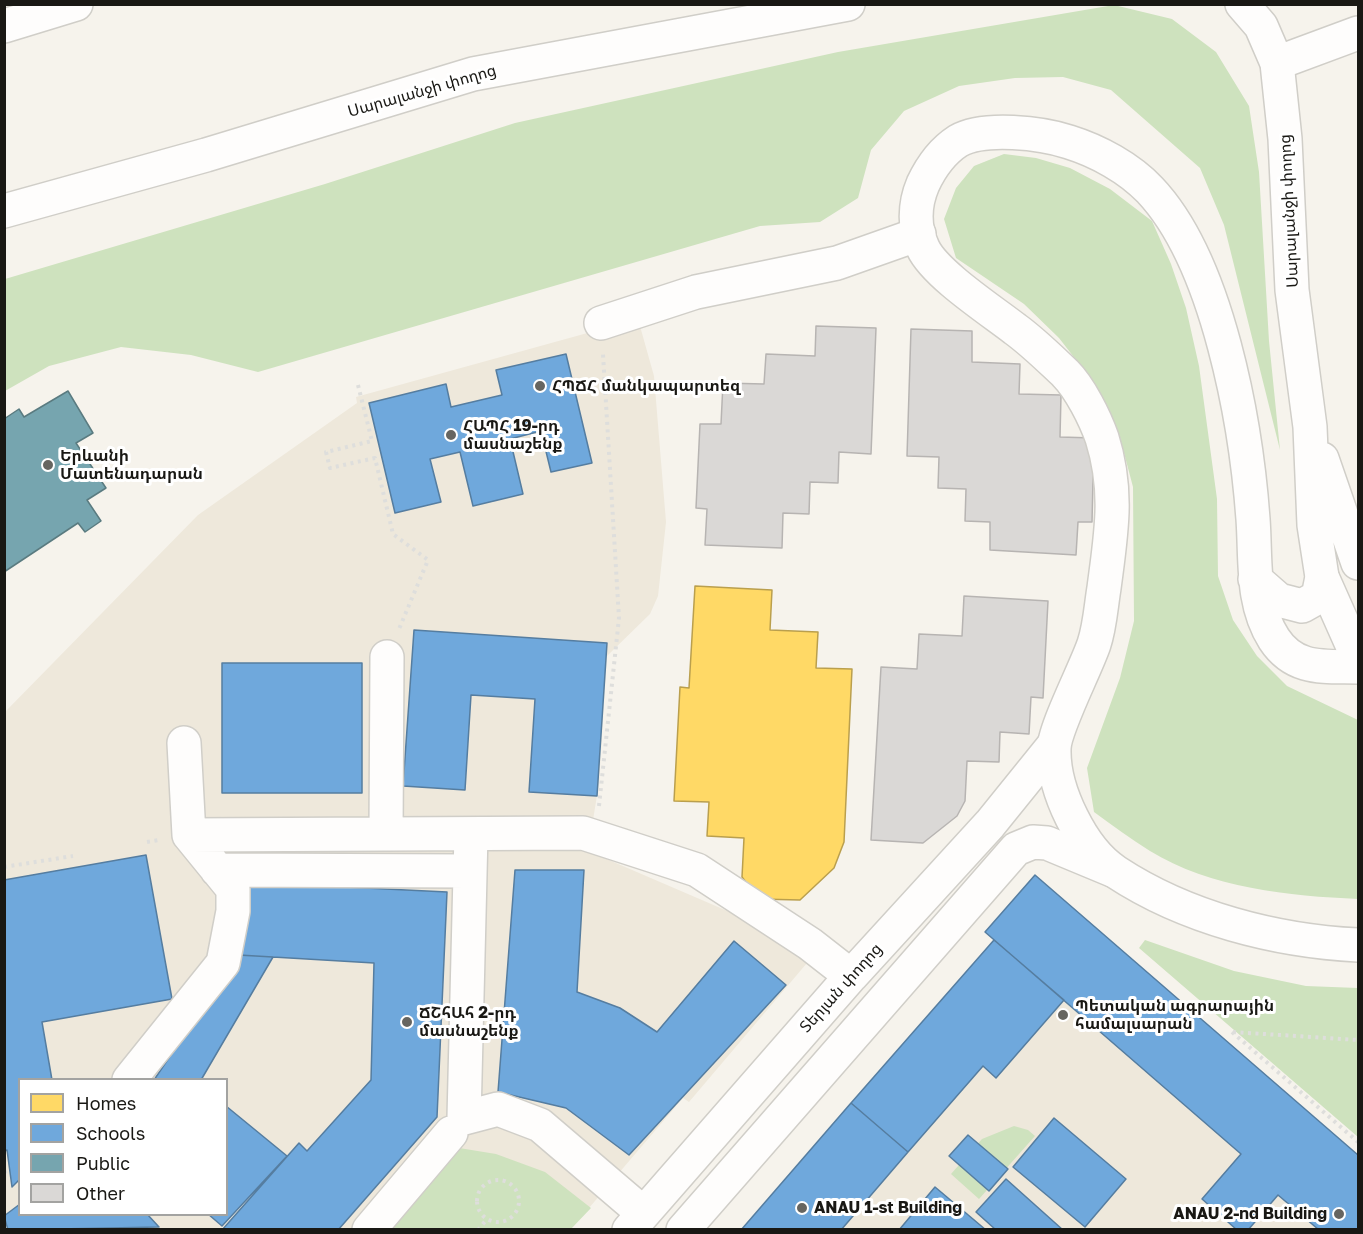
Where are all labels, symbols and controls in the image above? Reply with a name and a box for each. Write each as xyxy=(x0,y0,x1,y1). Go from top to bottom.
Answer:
street label: Սարալանջի փողոց xyxy=(345,61,499,121)
street label: Սարալանջի փողոց xyxy=(1275,134,1303,288)
place label: ՀՊՃՀ մանկապարտեզ xyxy=(552,376,740,396)
marker: ՀՊՃՀ մանկապարտեզ xyxy=(533,379,547,393)
place label: ՀԱՊՀ 19-րդ մասնաշենք xyxy=(463,416,563,454)
marker: ՀԱՊՀ 19-րդ մասնաշենք xyxy=(444,428,458,442)
place label: Երևանի Մատենադարան xyxy=(60,446,203,484)
marker: Երևանի Մատենադարան xyxy=(41,458,55,472)
street label: Տերյան փողոց xyxy=(796,939,886,1037)
place label: Պետական ագրարային համալսարան xyxy=(1075,996,1274,1034)
place label: ՃՇհԱհ 2-րդ մասնաշենք xyxy=(419,1003,519,1041)
marker: Պետական ագրարային համալսարան xyxy=(1056,1008,1070,1022)
marker: ՃՇհԱհ 2-րդ մասնաշենք xyxy=(400,1015,414,1029)
legend xyxy=(18,1078,228,1216)
text: Homes xyxy=(76,1092,136,1114)
text: Schools xyxy=(76,1122,145,1144)
text: Public xyxy=(76,1152,130,1174)
text: Other xyxy=(76,1182,125,1204)
place label: ANAU 1-st Building xyxy=(814,1198,962,1218)
marker: ANAU 1-st Building xyxy=(795,1201,809,1215)
place label: ANAU 2-nd Building xyxy=(1173,1204,1327,1224)
marker: ANAU 2-nd Building xyxy=(1332,1207,1346,1221)

